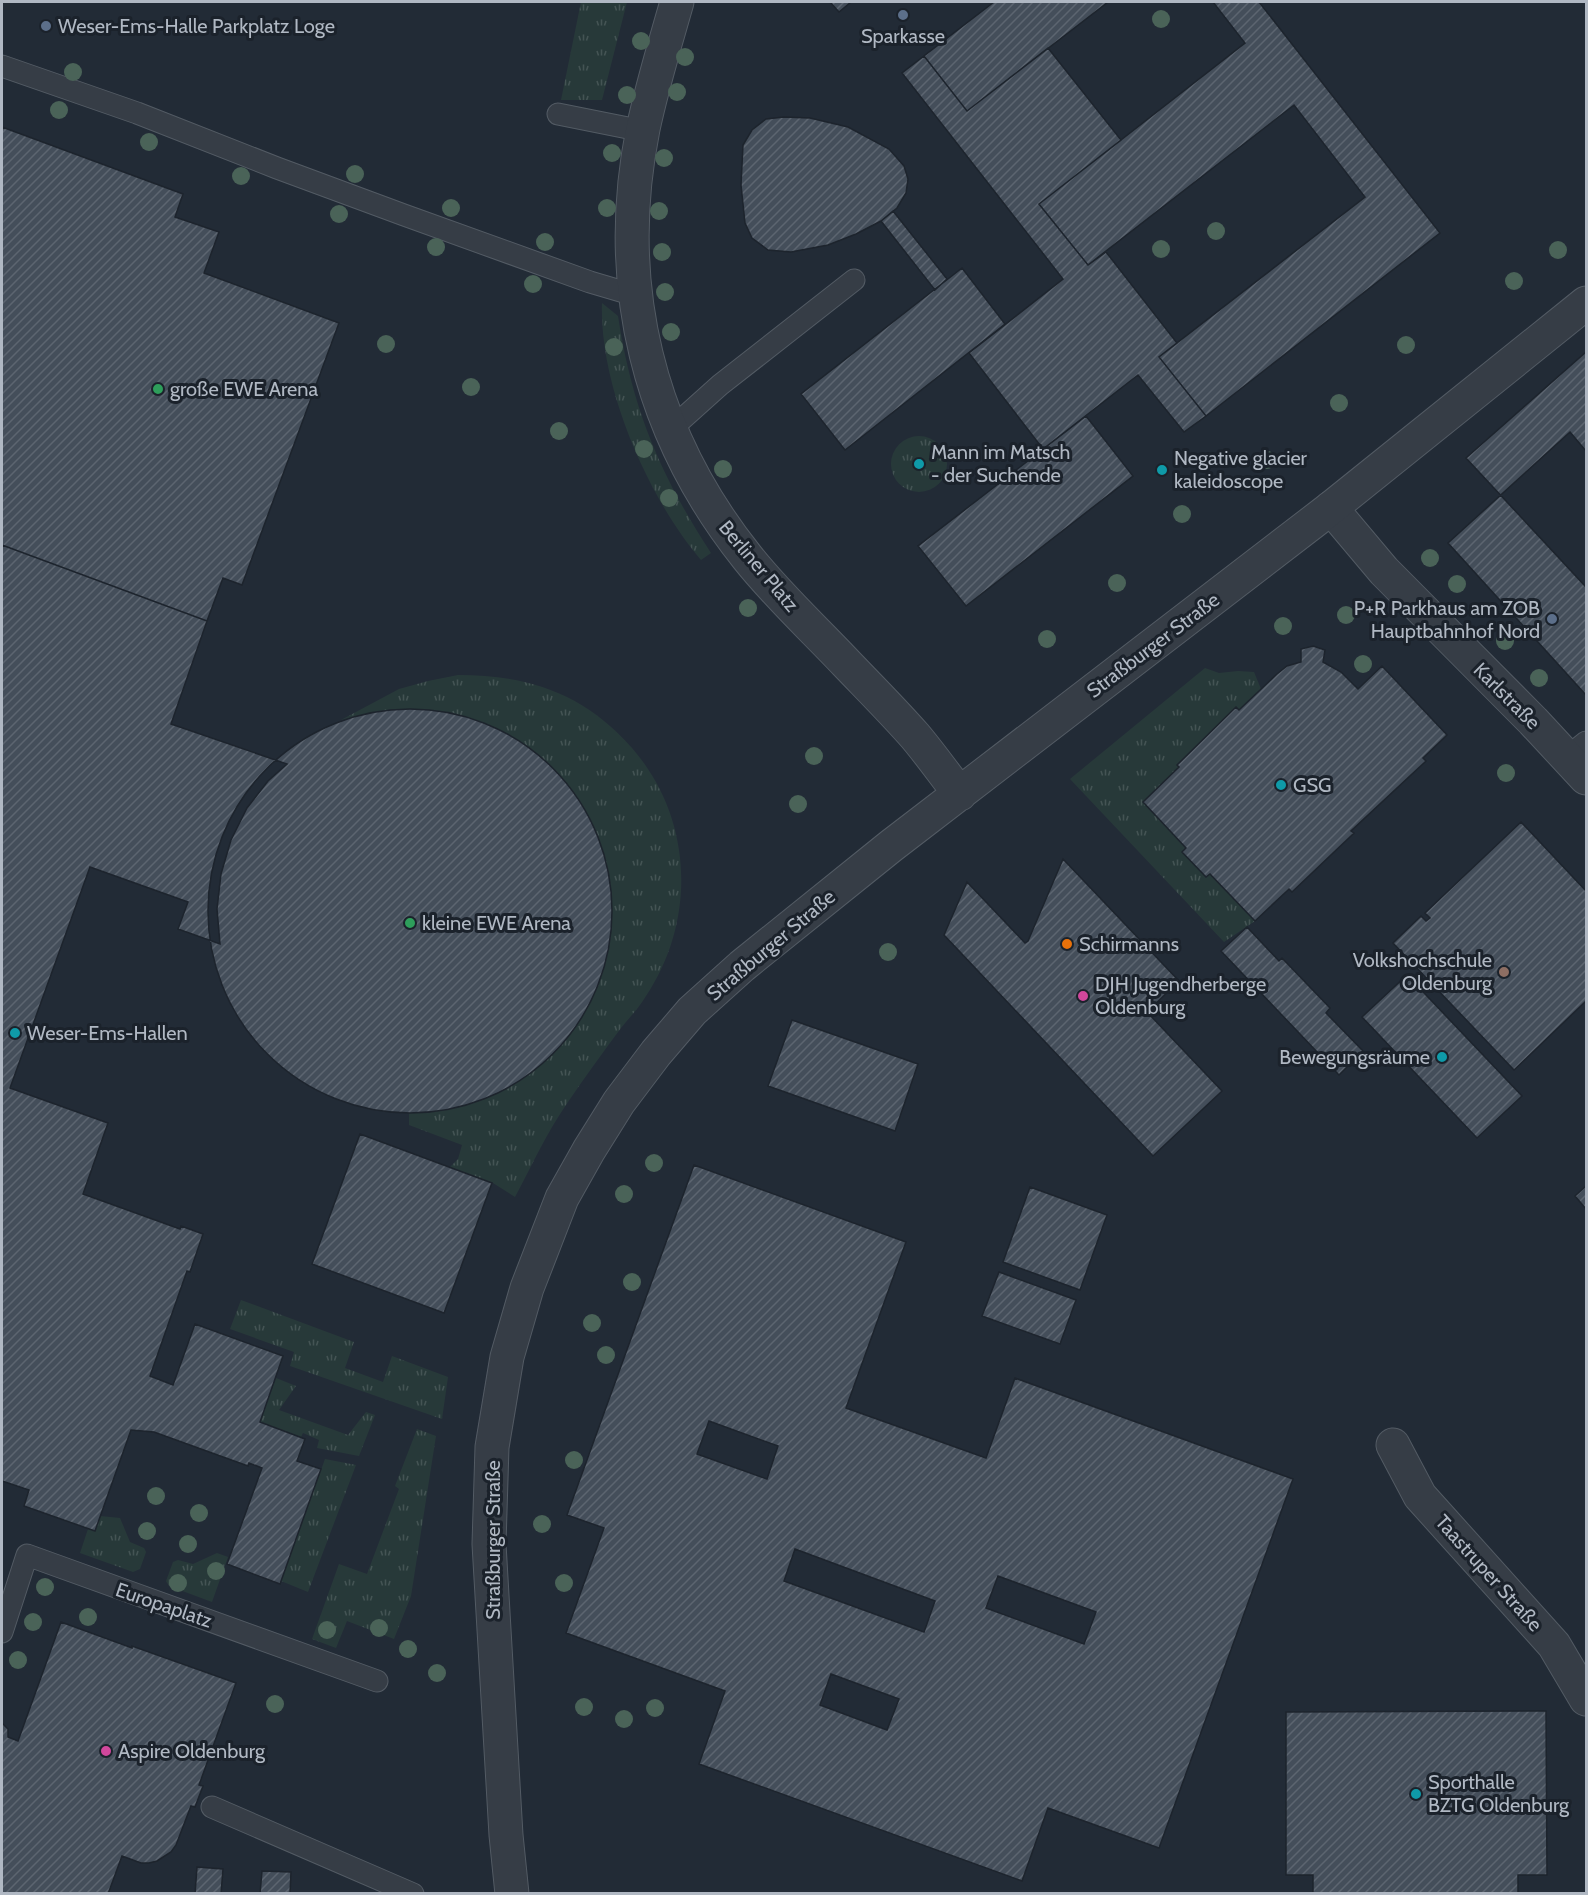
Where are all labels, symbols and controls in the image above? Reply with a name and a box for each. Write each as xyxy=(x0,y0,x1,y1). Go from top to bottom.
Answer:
marker: Sparkasse xyxy=(896,8,910,22)
place label: Weser-Ems-Halle Parkplatz Loge xyxy=(58,14,335,38)
marker: Weser-Ems-Halle Parkplatz Loge xyxy=(39,19,53,33)
place label: Sparkasse xyxy=(861,24,945,48)
place label: große EWE Arena xyxy=(170,377,319,401)
marker: große EWE Arena xyxy=(151,382,165,396)
place label: Mann im Matsch - der Suchende xyxy=(931,440,1070,487)
place label: Negative glacier kaleidoscope xyxy=(1174,446,1308,493)
marker: Mann im Matsch - der Suchende xyxy=(912,457,926,471)
marker: Negative glacier kaleidoscope xyxy=(1155,463,1169,477)
street label: Berliner Platz xyxy=(714,516,804,616)
street label: Straßburger Straße xyxy=(1082,587,1224,703)
place label: P+R Parkhaus am ZOB Hauptbahnhof Nord xyxy=(1354,596,1540,643)
marker: P+R Parkhaus am ZOB Hauptbahnhof Nord xyxy=(1545,612,1559,626)
street label: Karlstraße xyxy=(1469,658,1545,734)
place label: GSG xyxy=(1293,773,1332,797)
marker: GSG xyxy=(1274,778,1288,792)
street label: Straßburger Straße xyxy=(702,884,840,1006)
place label: kleine EWE Arena xyxy=(422,911,571,935)
marker: kleine EWE Arena xyxy=(403,916,417,930)
place label: Schirmanns xyxy=(1079,932,1179,956)
marker: Schirmanns xyxy=(1060,937,1074,951)
place label: Volkshochschule Oldenburg xyxy=(1353,948,1493,995)
marker: Volkshochschule Oldenburg xyxy=(1497,965,1511,979)
place label: DJH Jugendherberge Oldenburg xyxy=(1095,972,1266,1019)
marker: DJH Jugendherberge Oldenburg xyxy=(1076,989,1090,1003)
place label: Weser-Ems-Hallen xyxy=(27,1021,188,1045)
marker: Weser-Ems-Hallen xyxy=(8,1026,22,1040)
place label: Bewegungsräume xyxy=(1279,1045,1430,1069)
marker: Bewegungsräume xyxy=(1435,1050,1449,1064)
street label: Straßburger Straße xyxy=(481,1460,505,1620)
street label: Taastruper Straße xyxy=(1430,1510,1548,1636)
street label: Europaplatz xyxy=(113,1577,215,1633)
place label: Aspire Oldenburg xyxy=(118,1739,266,1763)
marker: Aspire Oldenburg xyxy=(99,1744,113,1758)
place label: Sporthalle BZTG Oldenburg xyxy=(1428,1770,1570,1817)
marker: Sporthalle BZTG Oldenburg xyxy=(1409,1787,1423,1801)

